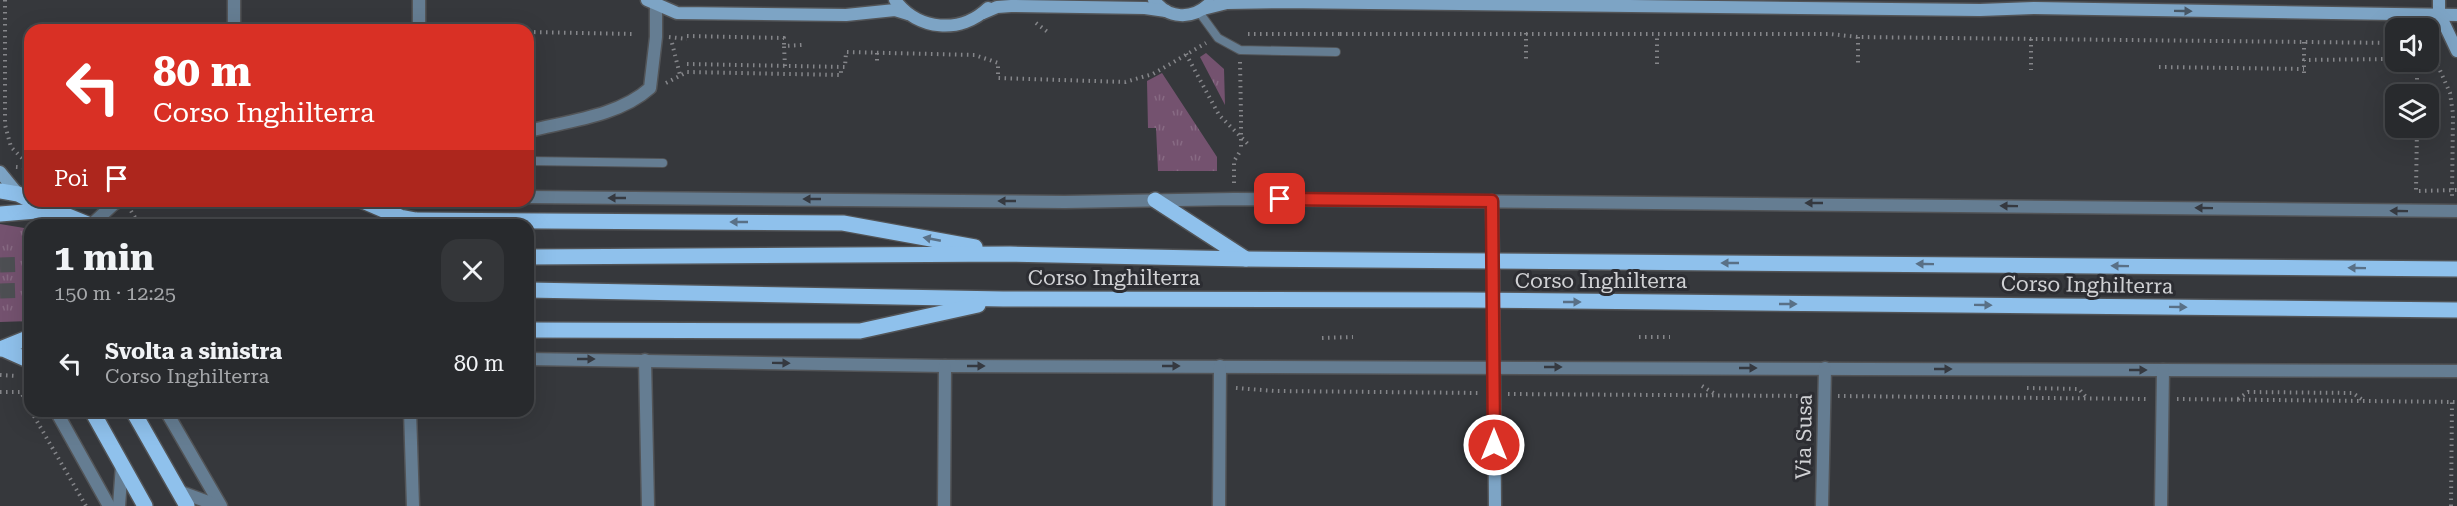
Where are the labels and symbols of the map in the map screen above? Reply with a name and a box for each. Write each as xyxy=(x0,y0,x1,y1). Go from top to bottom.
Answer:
one-way arrow xyxy=(2174,6,2193,16)
pin xyxy=(1254,173,1305,224)
one-way arrow xyxy=(607,193,626,203)
one-way arrow xyxy=(802,195,821,204)
one-way arrow xyxy=(997,196,1016,206)
one-way arrow xyxy=(1804,198,1823,208)
one-way arrow xyxy=(1999,201,2018,211)
one-way arrow xyxy=(2194,203,2213,213)
one-way arrow xyxy=(2389,206,2408,216)
one-way arrow xyxy=(729,217,748,227)
one-way arrow xyxy=(922,234,941,243)
one-way arrow xyxy=(1720,258,1739,268)
one-way arrow xyxy=(1915,259,1934,269)
one-way arrow xyxy=(2110,261,2129,271)
one-way arrow xyxy=(2347,263,2366,273)
street label: Corso Inghilterra xyxy=(1028,266,1201,290)
street label: Corso Inghilterra xyxy=(1515,269,1688,293)
street label: Corso Inghilterra xyxy=(2001,271,2174,299)
one-way arrow xyxy=(1563,297,1582,307)
one-way arrow xyxy=(1779,299,1798,308)
one-way arrow xyxy=(1974,300,1993,310)
one-way arrow xyxy=(2169,302,2188,312)
one-way arrow xyxy=(577,354,596,364)
one-way arrow xyxy=(772,358,791,367)
one-way arrow xyxy=(967,361,986,371)
one-way arrow xyxy=(1162,361,1181,371)
one-way arrow xyxy=(1544,362,1563,372)
one-way arrow xyxy=(1739,363,1758,373)
one-way arrow xyxy=(1934,364,1953,374)
one-way arrow xyxy=(2129,365,2148,375)
street label: Via Susa xyxy=(1791,393,1817,480)
position arrow xyxy=(1462,413,1526,477)

